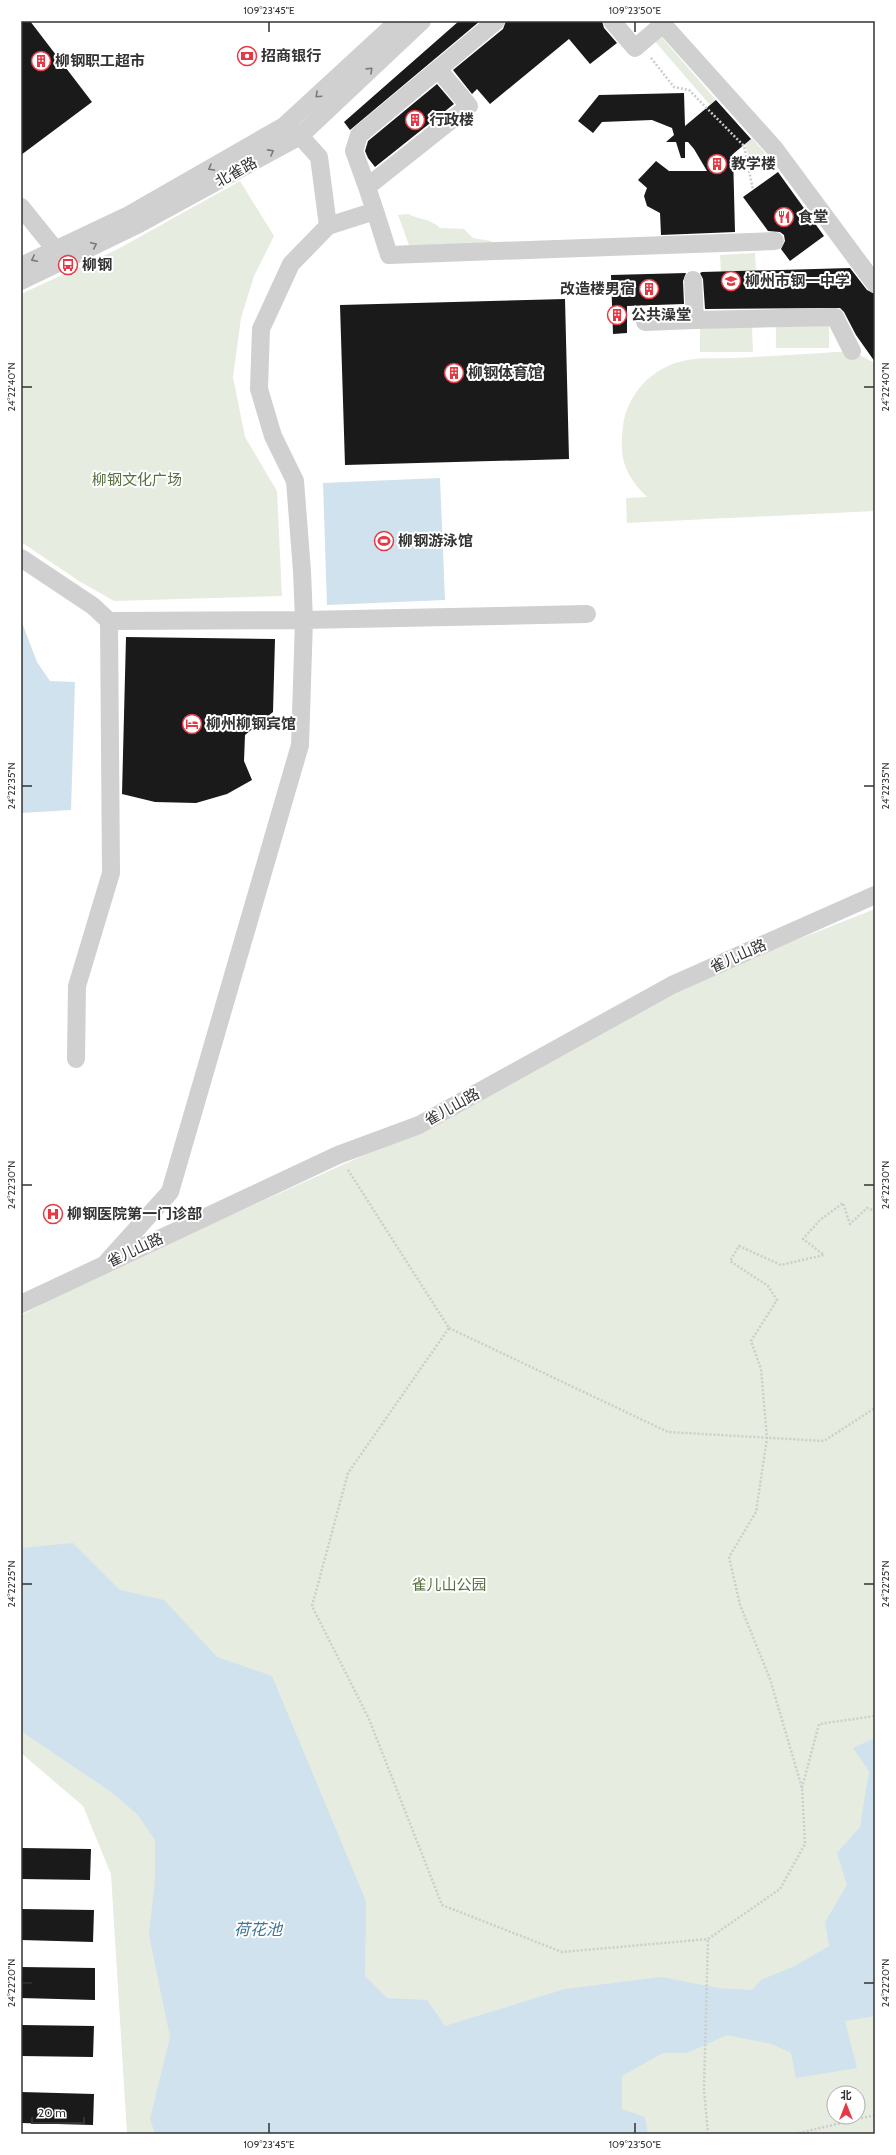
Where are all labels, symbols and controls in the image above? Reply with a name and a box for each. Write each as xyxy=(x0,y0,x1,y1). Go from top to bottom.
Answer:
text: 109°23'45"E xyxy=(244,4,295,17)
text: 109°23'50"E xyxy=(609,4,662,17)
bank icon: 招商银行 xyxy=(236,45,258,67)
place label: 招商银行 xyxy=(261,47,321,65)
building icon: 柳钢职工超市 xyxy=(30,50,52,72)
place label: 柳钢职工超市 xyxy=(55,52,145,70)
one-way arrow xyxy=(365,67,373,75)
one-way arrow xyxy=(315,90,323,98)
building icon: 行政楼 xyxy=(404,109,426,131)
place label: 行政楼 xyxy=(429,111,474,129)
one-way arrow xyxy=(267,150,274,157)
street label: 北雀路 xyxy=(212,153,260,191)
building icon: 教学楼 xyxy=(706,153,728,175)
place label: 教学楼 xyxy=(731,155,776,173)
one-way arrow xyxy=(208,163,215,170)
restaurant icon: 食堂 xyxy=(773,206,795,228)
place label: 食堂 xyxy=(798,208,828,226)
one-way arrow xyxy=(89,242,97,250)
bus stop icon: 柳钢 xyxy=(57,254,79,276)
one-way arrow xyxy=(30,255,38,262)
place label: 柳钢 xyxy=(82,256,112,274)
school or university icon: 柳州市钢一中学 xyxy=(720,270,742,292)
place label: 柳州市钢一中学 xyxy=(745,272,850,290)
building icon: 改造楼男宿 xyxy=(638,278,660,300)
place label: 改造楼男宿 xyxy=(560,280,635,298)
building icon: 公共澡堂 xyxy=(606,304,628,326)
place label: 公共澡堂 xyxy=(631,306,691,324)
building icon: 柳钢体育馆 xyxy=(443,362,465,384)
text: 24°22'40"N xyxy=(5,363,18,411)
text: 24°22'40"N xyxy=(879,363,892,411)
place label: 柳钢体育馆 xyxy=(468,364,543,382)
park label: 柳钢文化广场 xyxy=(92,471,182,489)
sports icon: 柳钢游泳馆 xyxy=(373,530,395,552)
place label: 柳钢游泳馆 xyxy=(398,532,473,550)
hotel icon: 柳州柳钢宾馆 xyxy=(181,713,203,735)
place label: 柳州柳钢宾馆 xyxy=(206,715,296,733)
text: 24°22'35"N xyxy=(5,762,18,810)
text: 24°22'35"N xyxy=(879,762,892,810)
street label: 雀儿山路 xyxy=(707,936,769,976)
street label: 雀儿山路 xyxy=(421,1085,483,1129)
text: 24°22'30"N xyxy=(5,1161,18,1209)
text: 24°22'30"N xyxy=(879,1161,892,1209)
hospital icon: 柳钢医院第一门诊部 xyxy=(42,1203,64,1225)
place label: 柳钢医院第一门诊部 xyxy=(67,1205,202,1223)
street label: 雀儿山路 xyxy=(104,1229,166,1271)
text: 24°22'25"N xyxy=(5,1561,18,1607)
text: 24°22'25"N xyxy=(879,1561,892,1607)
park label: 雀儿山公园 xyxy=(411,1576,487,1594)
water label: 荷花池 xyxy=(234,1920,284,1939)
text: 24°22'20"N xyxy=(5,1959,18,2007)
text: 24°22'20"N xyxy=(879,1959,892,2007)
north arrow xyxy=(826,2085,866,2125)
text: 北 xyxy=(841,2088,852,2102)
scale bar xyxy=(32,2099,84,2125)
text: 20 m xyxy=(38,2105,66,2120)
text: 109°23'45"E xyxy=(244,2138,295,2151)
text: 109°23'50"E xyxy=(609,2138,662,2151)

